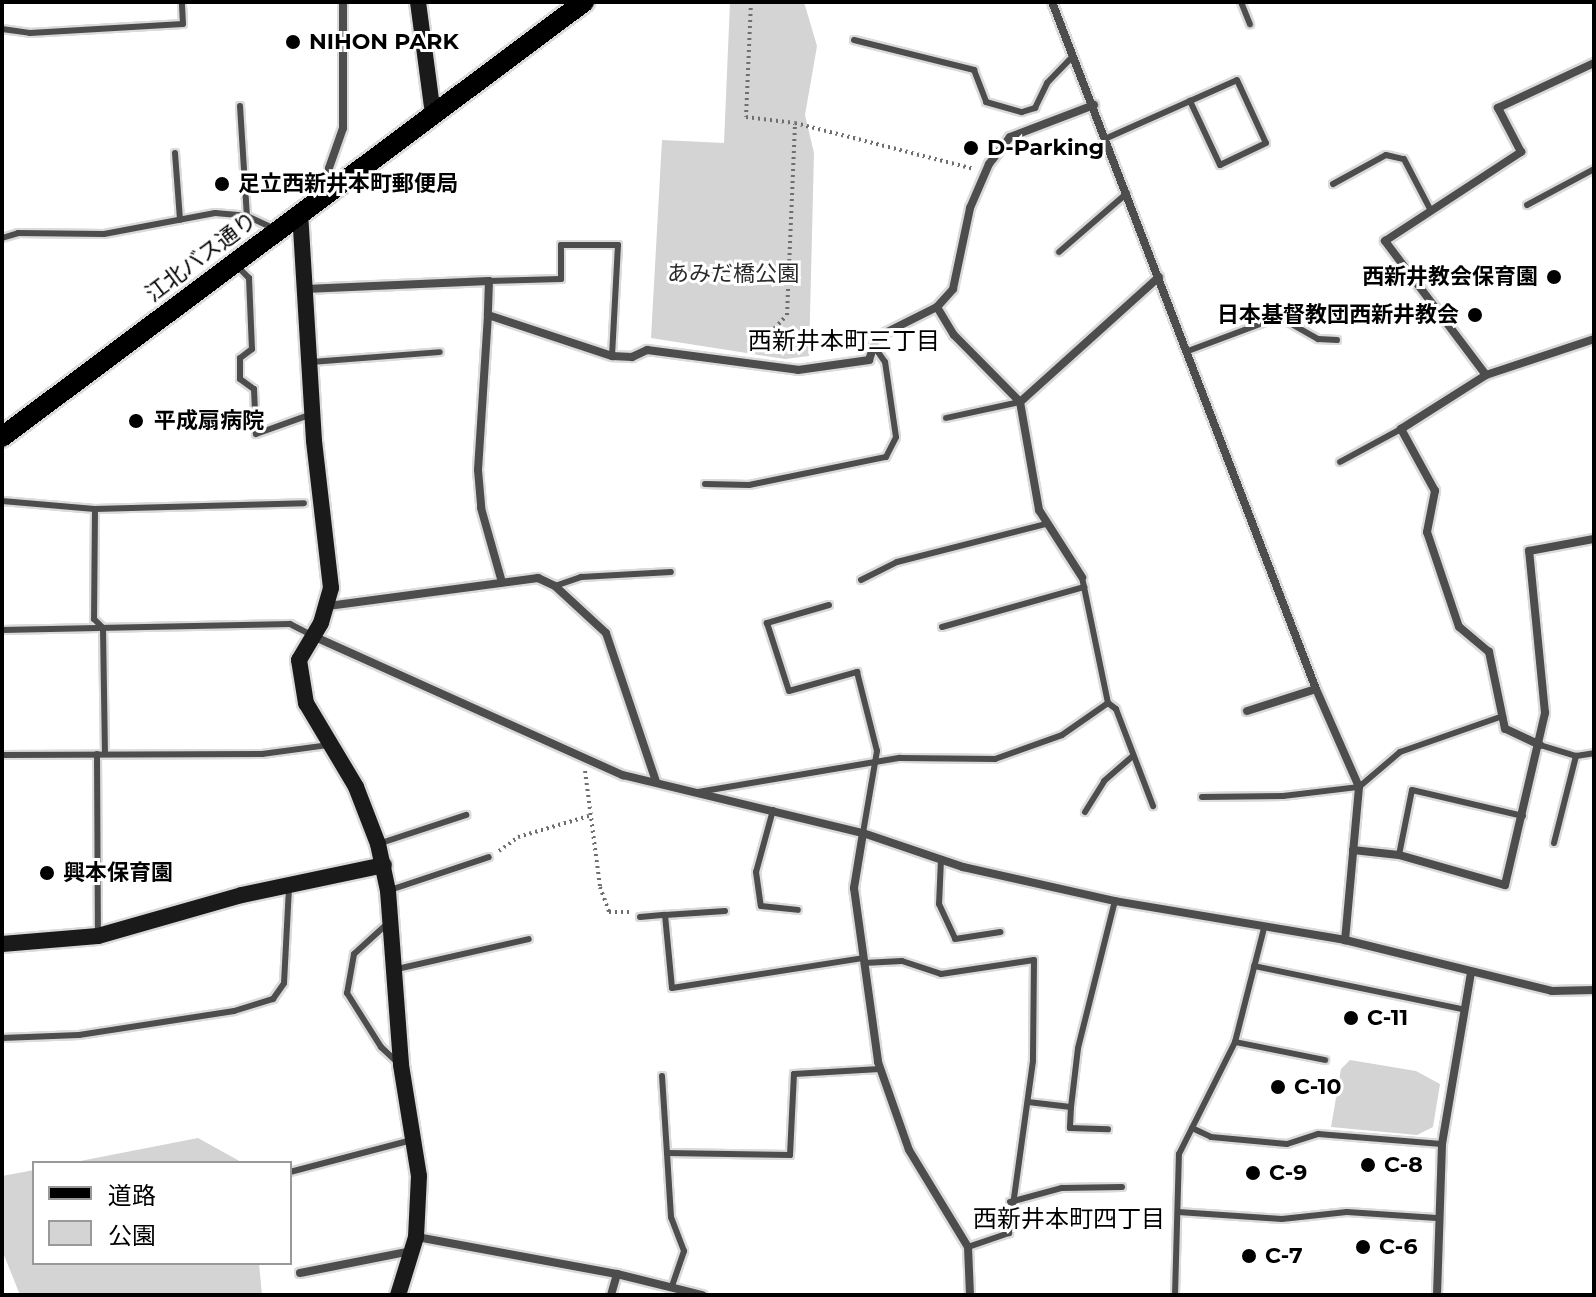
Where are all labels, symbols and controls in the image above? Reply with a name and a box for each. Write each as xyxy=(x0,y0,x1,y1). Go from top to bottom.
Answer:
place label: NIHON PARK xyxy=(309,29,459,55)
marker: NIHON PARK xyxy=(284,33,302,51)
place label: D-Parking xyxy=(987,135,1104,161)
marker: D-Parking xyxy=(962,139,980,157)
place label: 足立西新井本町郵便局 xyxy=(238,171,458,197)
marker: 足立西新井本町郵便局 xyxy=(213,175,231,193)
street label: 江北バス通り xyxy=(140,207,262,307)
park label: あみだ橋公園 xyxy=(667,261,799,287)
place label: 西新井教会保育園 xyxy=(1362,264,1538,290)
marker: 西新井教会保育園 xyxy=(1545,268,1563,286)
place label: 日本基督教団西新井教会 xyxy=(1217,302,1459,328)
marker: 日本基督教団西新井教会 xyxy=(1466,306,1484,324)
district label: 西新井本町三丁目 xyxy=(748,327,940,355)
place label: 平成扇病院 xyxy=(154,408,264,434)
marker: 平成扇病院 xyxy=(125,410,147,432)
place label: 興本保育園 xyxy=(63,860,173,886)
marker: 興本保育園 xyxy=(38,864,56,882)
place label: C-11 xyxy=(1367,1005,1408,1031)
marker: C-11 xyxy=(1342,1009,1360,1027)
place label: C-10 xyxy=(1294,1074,1341,1100)
marker: C-10 xyxy=(1269,1078,1287,1096)
place label: C-8 xyxy=(1384,1152,1423,1178)
marker: C-8 xyxy=(1359,1156,1377,1174)
place label: C-9 xyxy=(1269,1160,1307,1186)
legend xyxy=(32,1161,292,1265)
marker: C-9 xyxy=(1244,1164,1262,1182)
text: 道路 xyxy=(108,1181,156,1210)
district label: 西新井本町四丁目 xyxy=(973,1205,1165,1233)
text: 公園 xyxy=(108,1221,156,1250)
place label: C-6 xyxy=(1379,1234,1417,1260)
marker: C-6 xyxy=(1354,1238,1372,1256)
place label: C-7 xyxy=(1265,1243,1303,1269)
marker: C-7 xyxy=(1240,1247,1258,1265)

